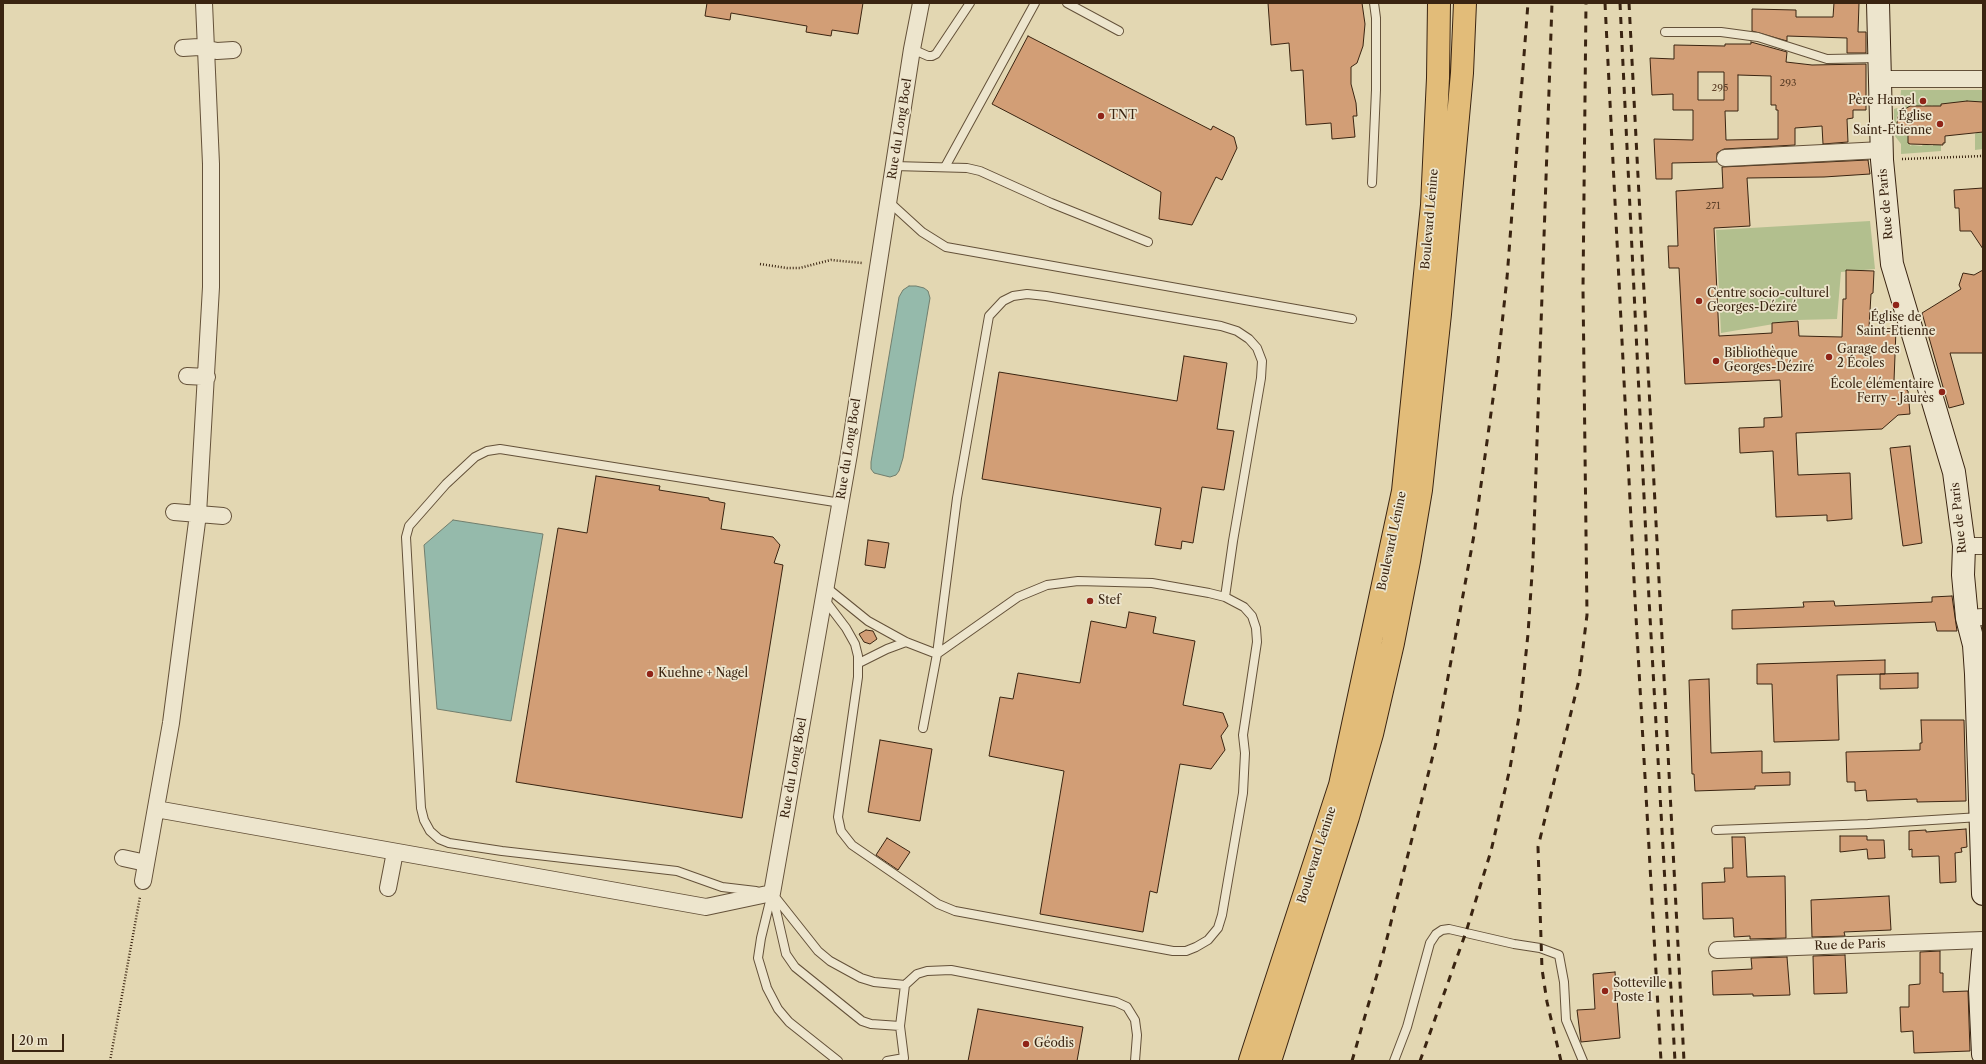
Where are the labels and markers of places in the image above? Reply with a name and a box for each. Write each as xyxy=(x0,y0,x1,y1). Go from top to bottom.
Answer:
place label: Père Hamel xyxy=(1848,94,1915,108)
marker: Père Hamel xyxy=(1918,96,1928,106)
place label: TNT xyxy=(1109,109,1137,123)
place label: Église Saint-Étienne xyxy=(1853,110,1932,138)
marker: TNT xyxy=(1096,111,1106,121)
marker: Église Saint-Étienne xyxy=(1935,119,1945,129)
place label: Centre socio-culturel Georges-Déziré xyxy=(1707,287,1829,315)
marker: Centre socio-culturel Georges-Déziré xyxy=(1694,296,1704,306)
marker: Église de Saint-Etienne xyxy=(1891,300,1901,310)
place label: Église de Saint-Etienne xyxy=(1857,311,1935,339)
place label: Garage des 2 Écoles xyxy=(1837,343,1900,371)
place label: Bibliothèque Georges-Déziré xyxy=(1724,347,1814,375)
marker: Garage des 2 Écoles xyxy=(1824,352,1834,362)
marker: Bibliothèque Georges-Déziré xyxy=(1711,356,1721,366)
place label: École élémentaire Ferry - Jaurès xyxy=(1830,378,1934,406)
marker: École élémentaire Ferry - Jaurès xyxy=(1937,387,1947,397)
place label: Stef xyxy=(1098,594,1120,608)
marker: Stef xyxy=(1085,596,1095,606)
place label: Kuehne + Nagel xyxy=(658,667,748,681)
marker: Kuehne + Nagel xyxy=(645,669,655,679)
place label: Sotteville Poste 1 xyxy=(1613,977,1667,1005)
marker: Sotteville Poste 1 xyxy=(1600,986,1610,996)
place label: Géodis xyxy=(1034,1037,1074,1051)
marker: Géodis xyxy=(1021,1039,1031,1049)

